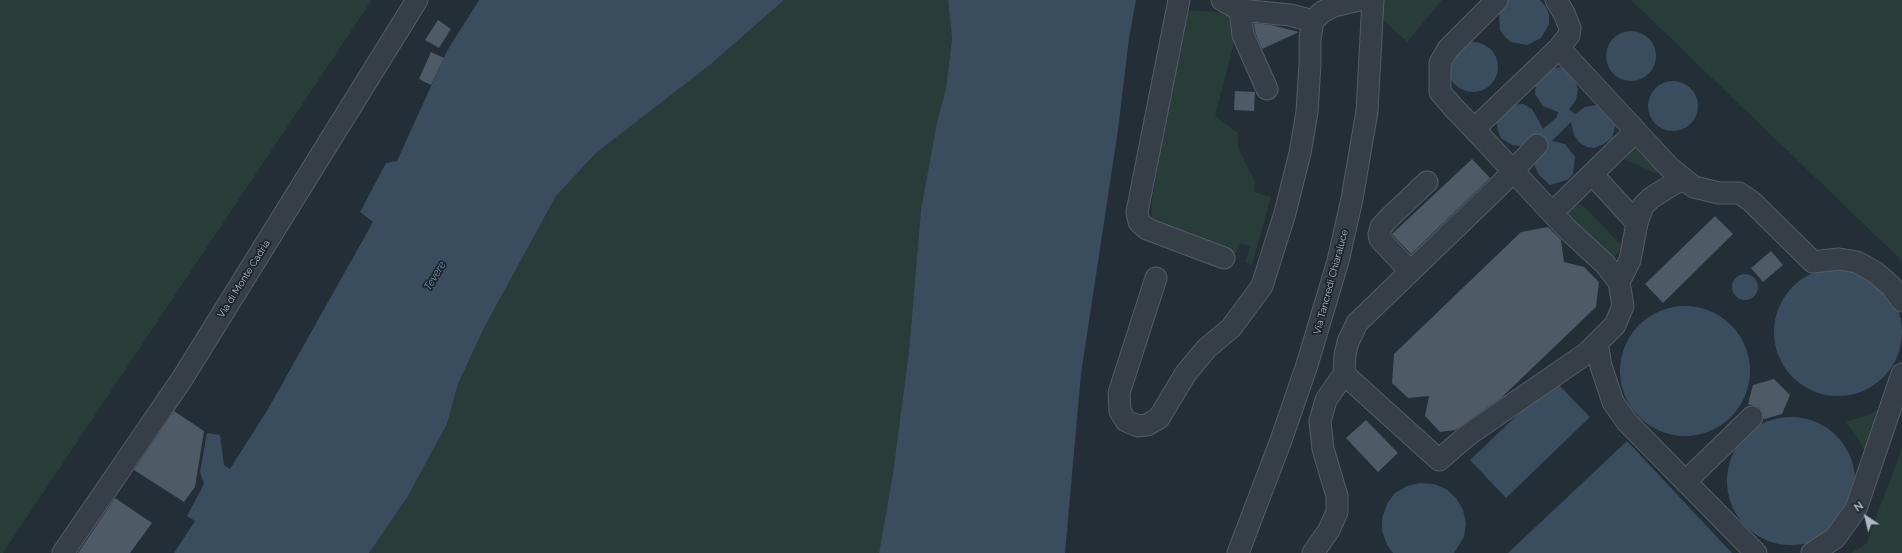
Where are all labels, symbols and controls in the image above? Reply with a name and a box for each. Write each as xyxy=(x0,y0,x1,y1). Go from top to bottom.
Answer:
street label: Via Tancredi Chiaraluce xyxy=(1311,228,1351,336)
street label: Via di Monte Cadria xyxy=(215,238,273,320)
water label: Tevere xyxy=(421,259,449,293)
north arrow xyxy=(1846,497,1886,537)
text: N xyxy=(1852,499,1866,514)

